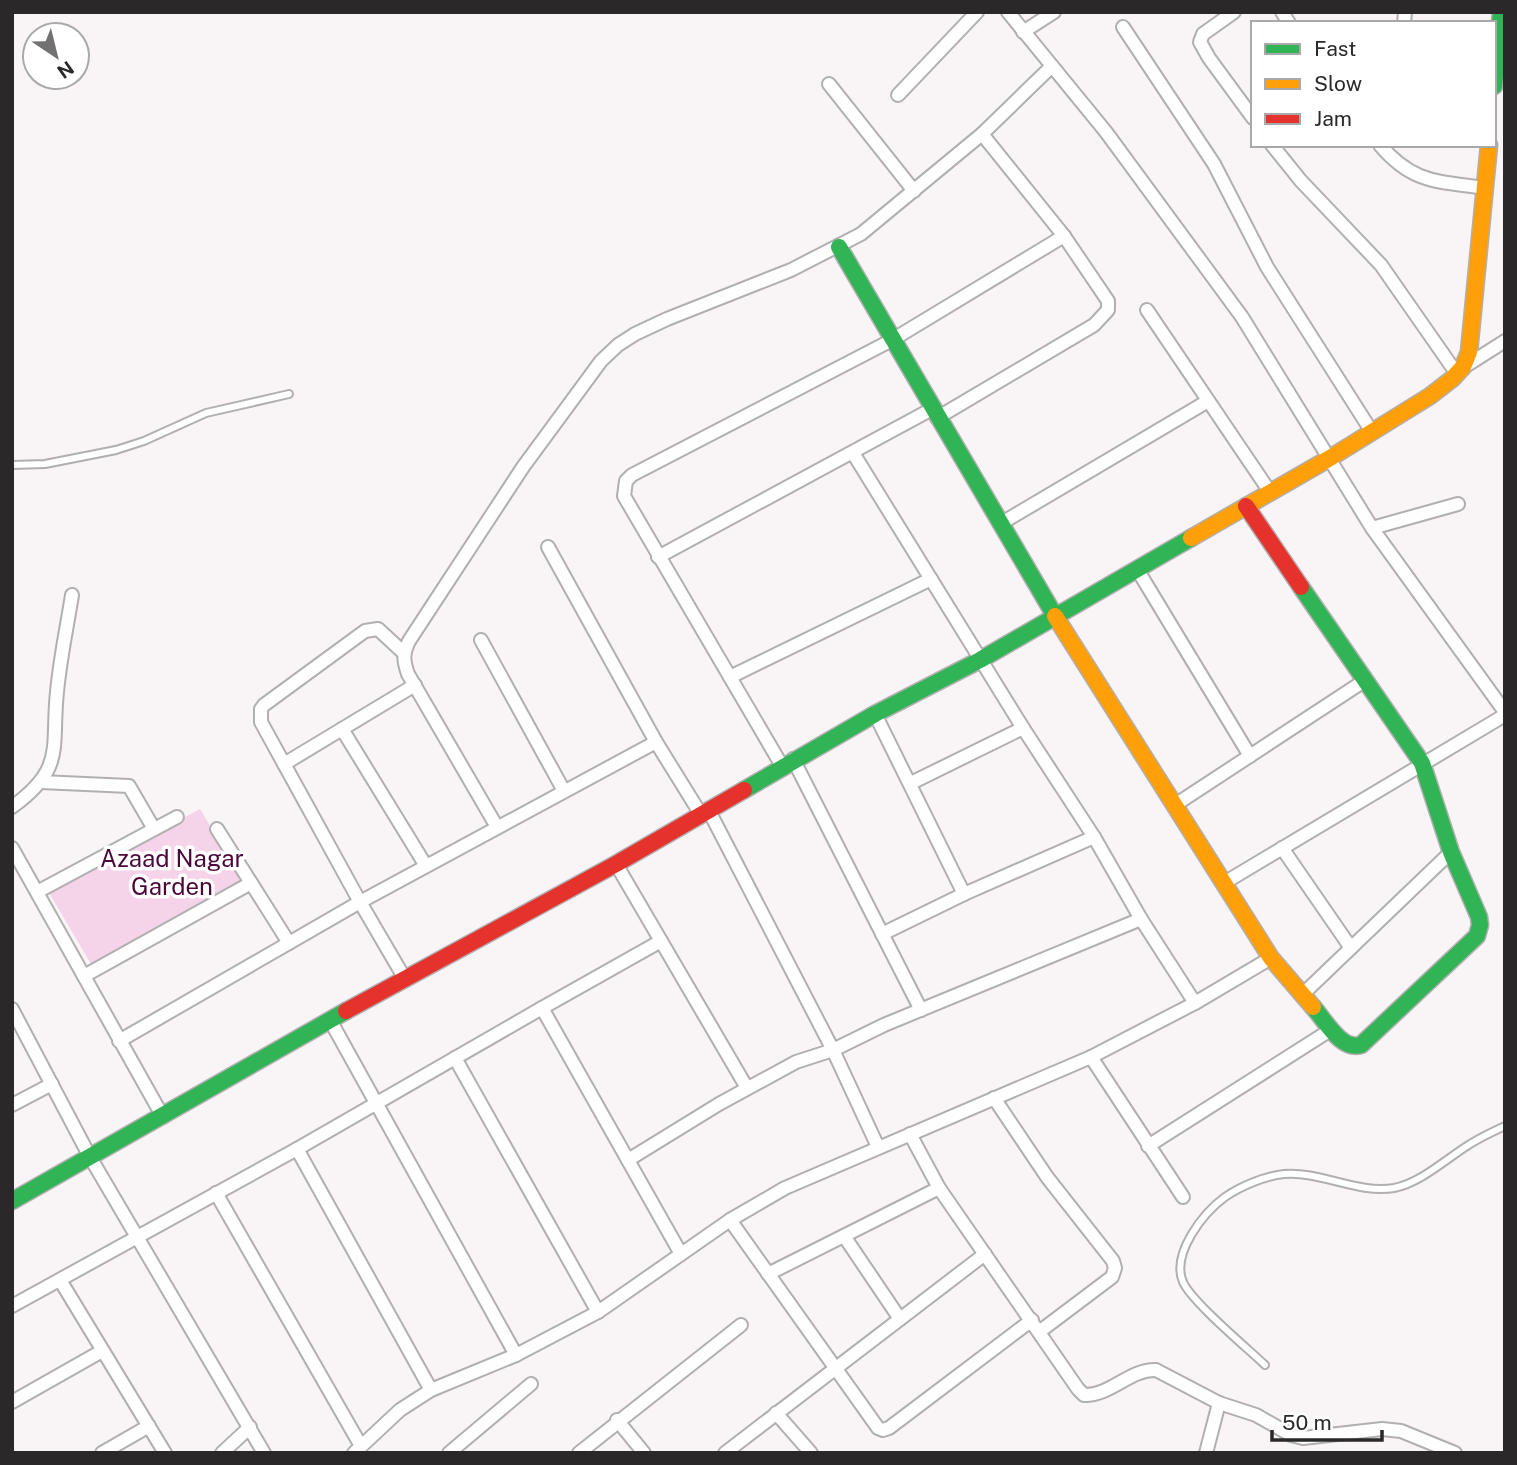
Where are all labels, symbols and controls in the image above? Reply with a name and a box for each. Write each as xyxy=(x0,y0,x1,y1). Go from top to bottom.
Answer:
north arrow xyxy=(21,21,91,91)
legend xyxy=(1251,21,1496,147)
text: Fast xyxy=(1314,36,1356,61)
text: N xyxy=(53,57,78,83)
text: Slow xyxy=(1314,71,1362,96)
text: Jam xyxy=(1314,106,1352,131)
park label: Azaad Nagar Garden xyxy=(100,844,244,900)
scale bar xyxy=(1272,1398,1382,1442)
text: 50 m xyxy=(1282,1410,1332,1435)

